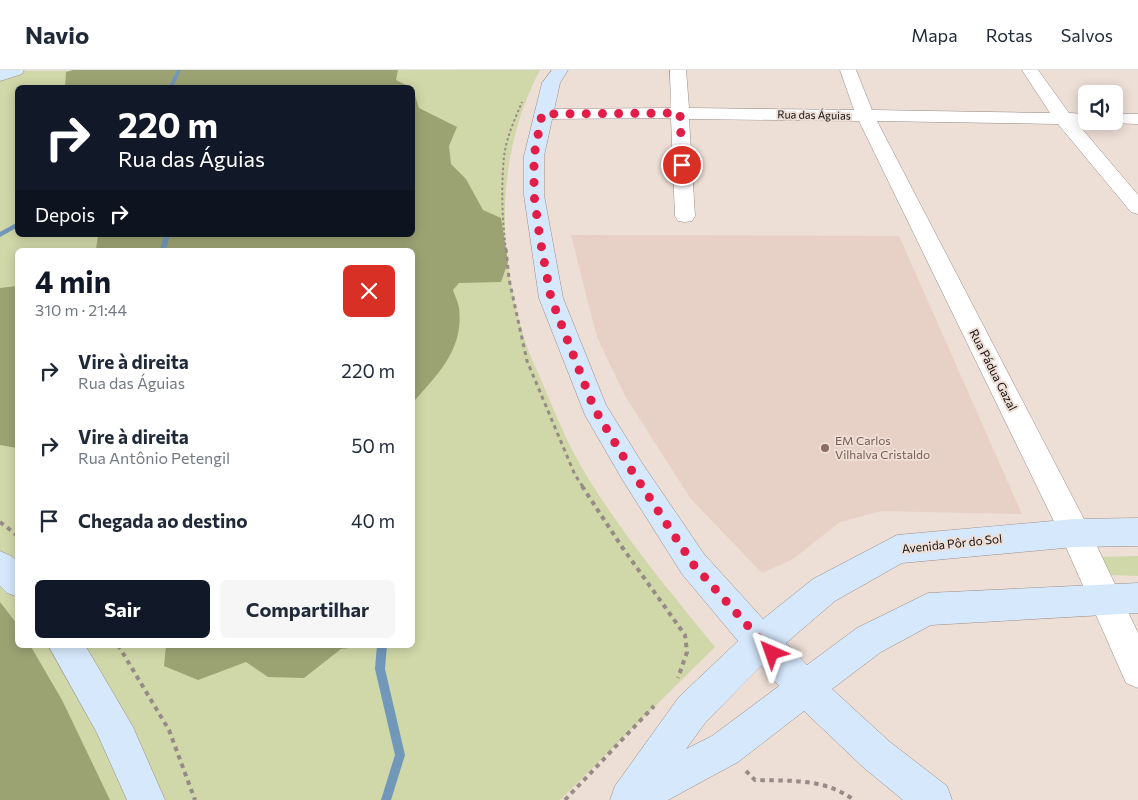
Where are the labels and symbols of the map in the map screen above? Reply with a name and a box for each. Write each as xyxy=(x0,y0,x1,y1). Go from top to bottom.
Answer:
street label: Rua das Águias xyxy=(777,106,851,122)
pin xyxy=(661,144,703,186)
street label: Rua Pádua Gazal xyxy=(967,326,1020,413)
place label: EM Carlos Vilhalva Cristaldo xyxy=(835,433,930,461)
marker: EM Carlos Vilhalva Cristaldo xyxy=(819,442,831,454)
street label: Avenida Pôr do Sol xyxy=(901,531,1003,555)
position arrow xyxy=(745,626,797,678)

